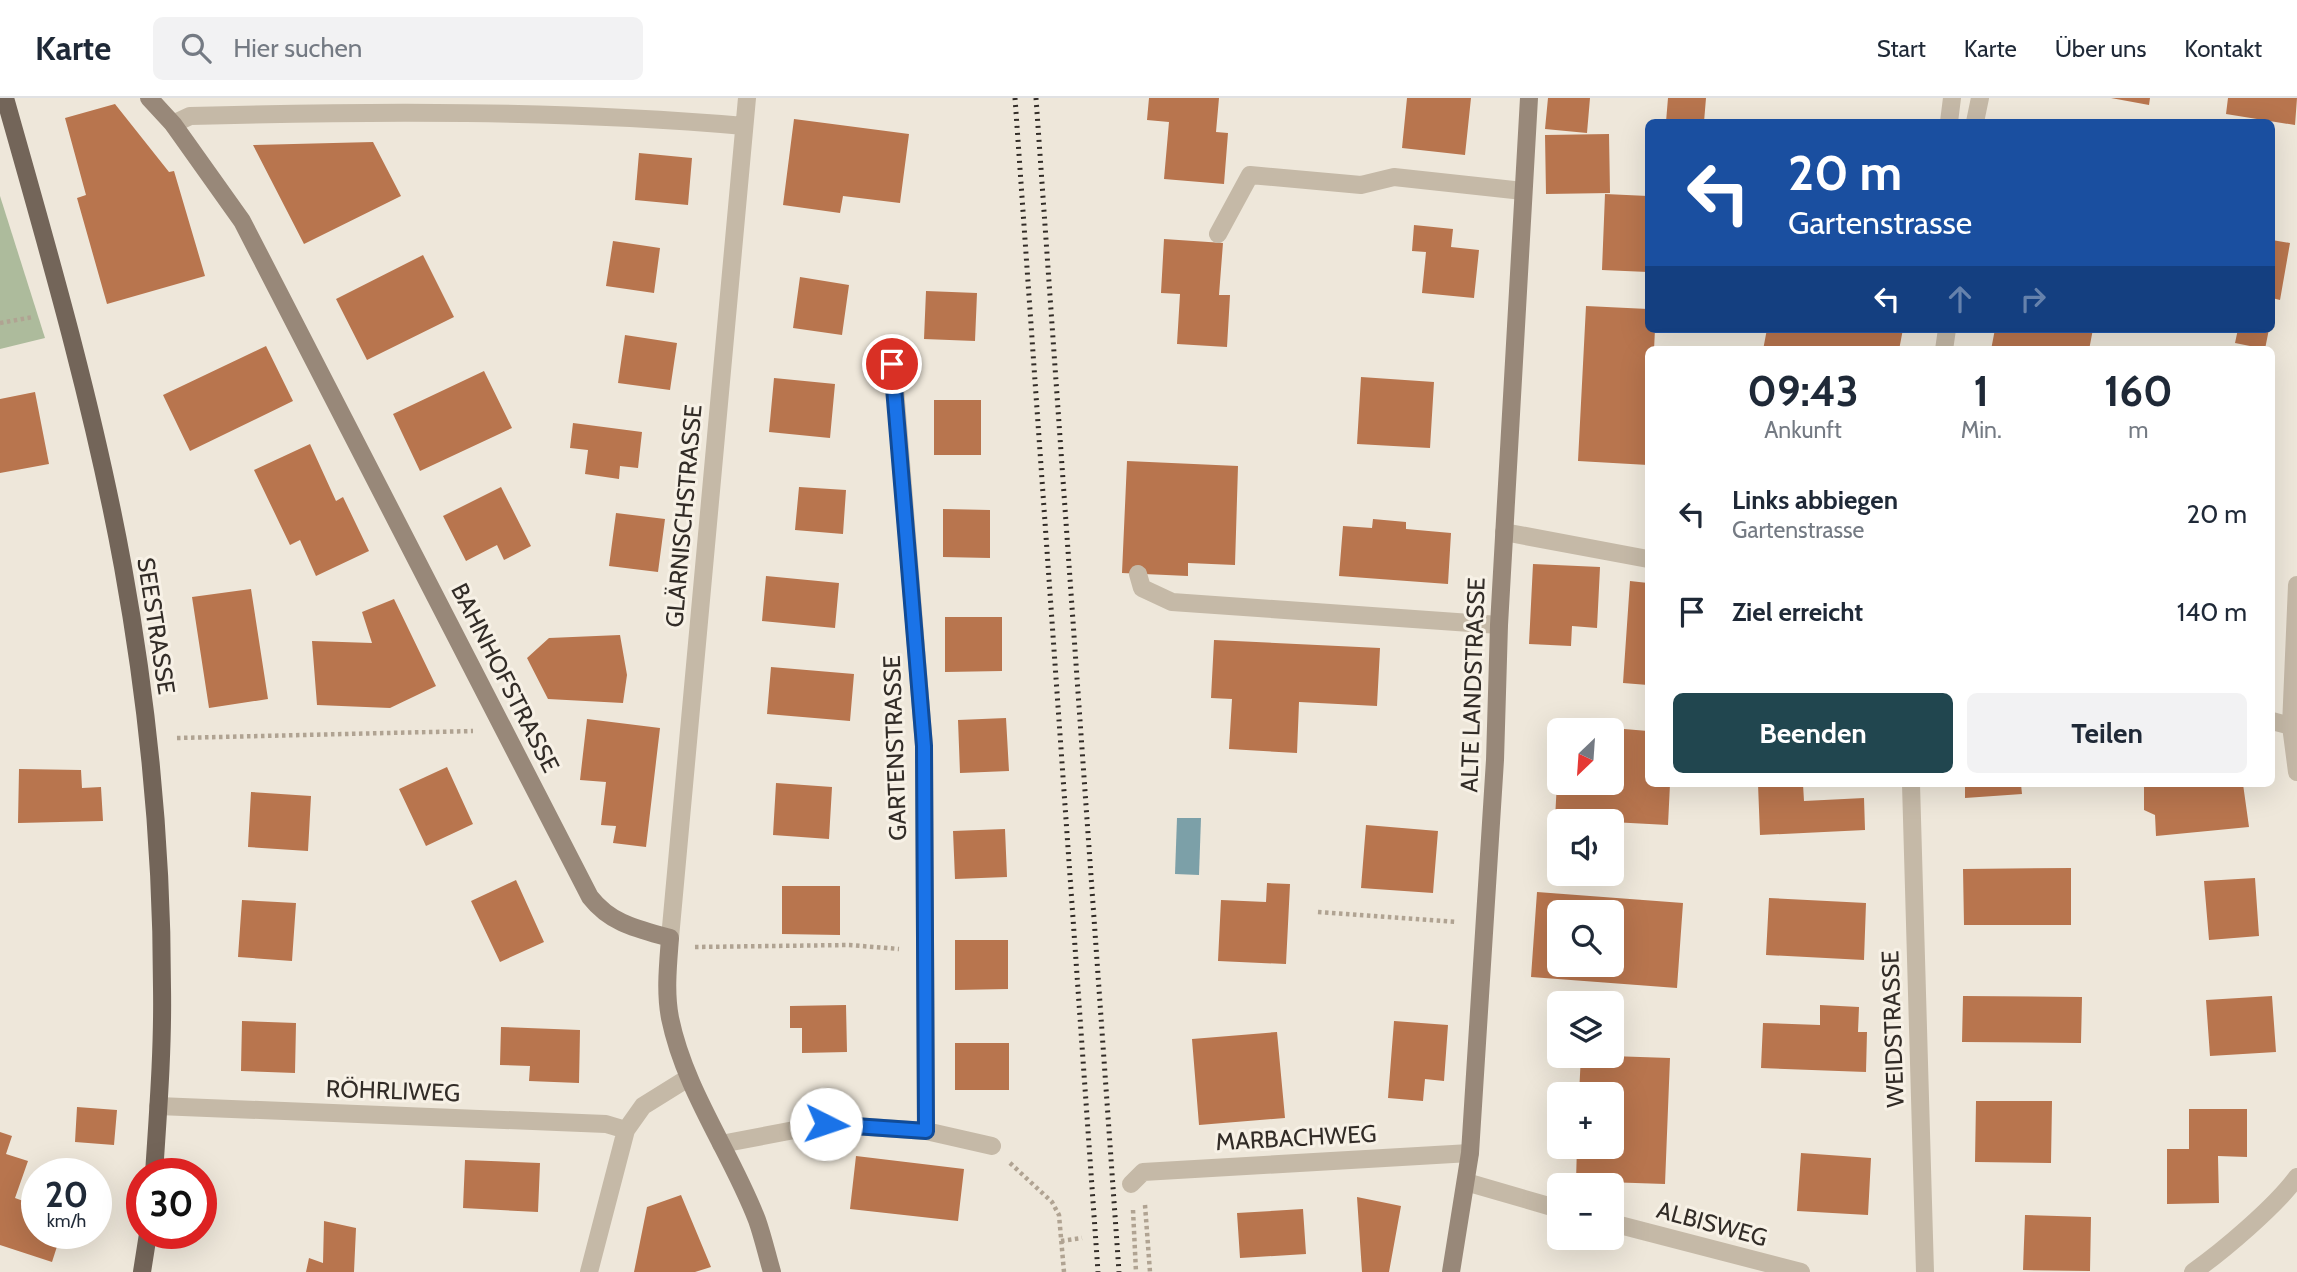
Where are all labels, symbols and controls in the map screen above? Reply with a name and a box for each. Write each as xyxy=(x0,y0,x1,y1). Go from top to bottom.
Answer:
search box xyxy=(153,17,643,80)
text: Karte xyxy=(35,28,111,68)
icon: search xyxy=(177,29,215,67)
text: Hier suchen xyxy=(233,32,362,64)
text: Start xyxy=(1877,34,1926,63)
text: Karte xyxy=(1964,34,2017,63)
text: Über uns xyxy=(2055,34,2146,63)
text: Kontakt xyxy=(2184,34,2262,63)
text: 20 m xyxy=(1788,143,1902,202)
icon: left xyxy=(1673,147,1764,238)
text: Gartenstrasse xyxy=(1788,203,1972,242)
icon: left xyxy=(1868,280,1906,318)
icon: ahead xyxy=(1941,280,1979,318)
icon: right xyxy=(2014,280,2052,318)
pin xyxy=(862,334,922,394)
icon: arrive xyxy=(873,345,911,383)
text: 09:43 xyxy=(1747,365,1859,417)
text: 1 xyxy=(1974,365,1989,417)
text: 160 xyxy=(2104,365,2173,417)
street label: GLÄRNISCHSTRASSE xyxy=(659,403,708,629)
text: Ankunft xyxy=(1764,416,1842,444)
text: Min. xyxy=(1961,416,2002,444)
text: m xyxy=(2128,416,2148,444)
text: Links abbiegen xyxy=(1732,484,1898,516)
icon: left xyxy=(1673,495,1711,533)
text: 20 m xyxy=(2187,498,2247,530)
text: Gartenstrasse xyxy=(1732,516,1864,544)
street label: SEESTRASSE xyxy=(131,555,182,696)
street label: ALTE LANDSTRASSE xyxy=(1454,577,1491,793)
street label: BAHNHOFSTRASSE xyxy=(445,578,566,777)
icon: arrive xyxy=(1673,593,1711,631)
text: Ziel erreicht xyxy=(1732,596,1863,628)
text: 140 m xyxy=(2177,596,2247,628)
street label: GARTENSTRASSE xyxy=(877,655,912,841)
button: Beenden xyxy=(1673,693,1953,773)
button: Teilen xyxy=(1967,693,2247,773)
north arrow xyxy=(1547,718,1624,794)
map controls xyxy=(1547,718,1624,1250)
button: sound xyxy=(1547,809,1624,886)
button: search xyxy=(1547,900,1624,977)
street label: WEIDSTRASSE xyxy=(1875,950,1910,1108)
button: layers xyxy=(1547,991,1624,1068)
street label: RÖHRLIWEG xyxy=(325,1074,461,1107)
button: + xyxy=(1547,1082,1624,1159)
position arrow xyxy=(789,1087,863,1161)
street label: MARBACHWEG xyxy=(1215,1119,1377,1156)
speed limit sign: 30 xyxy=(126,1158,217,1249)
text: 20 xyxy=(45,1173,88,1216)
button: − xyxy=(1547,1173,1624,1250)
street label: ALBISWEG xyxy=(1654,1195,1771,1252)
text: km/h xyxy=(47,1210,86,1232)

